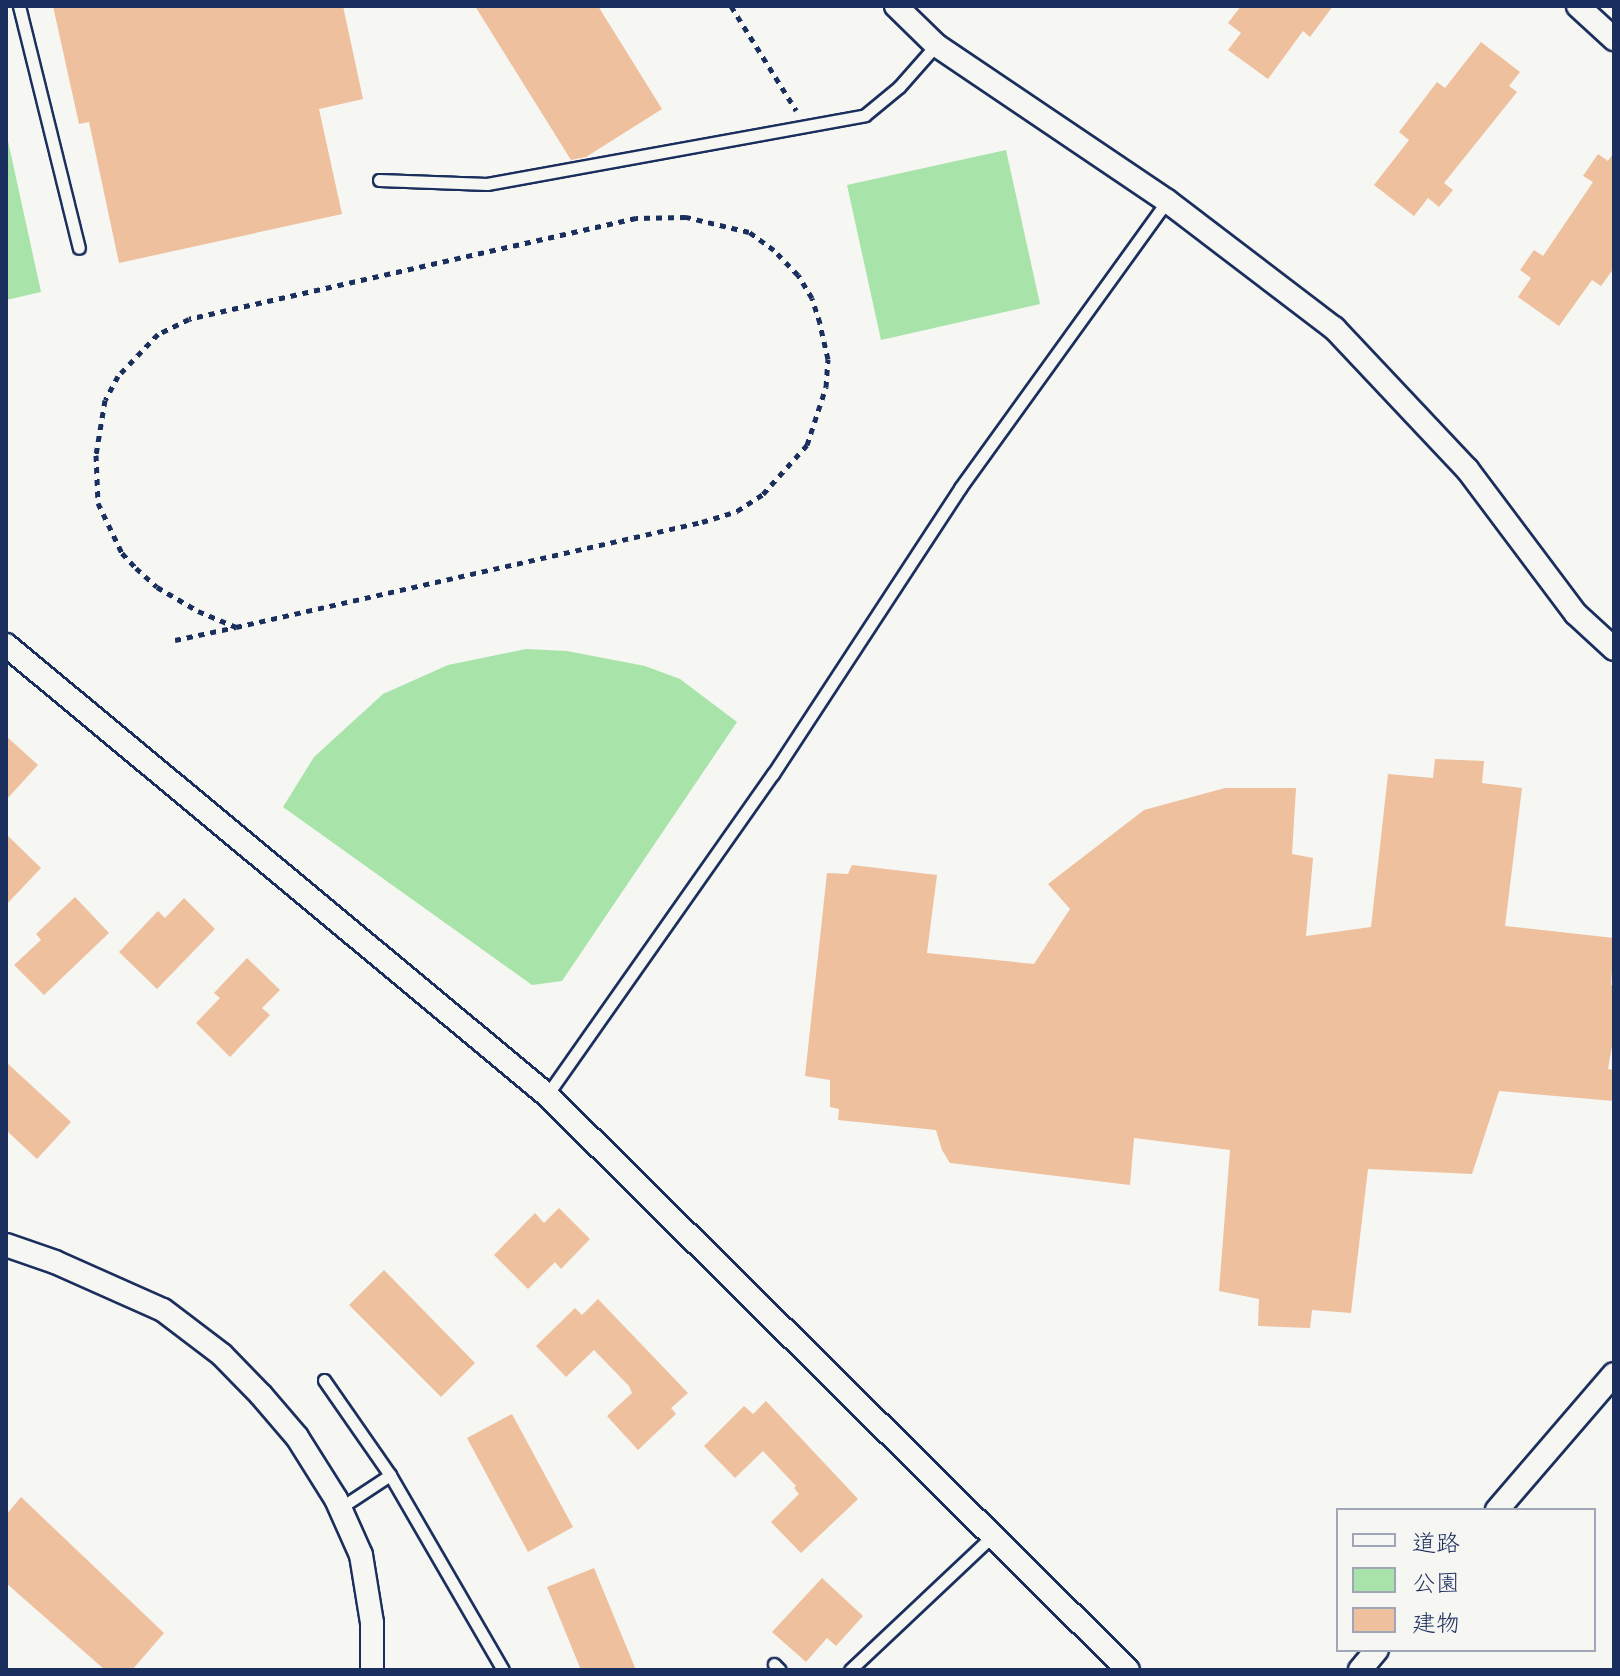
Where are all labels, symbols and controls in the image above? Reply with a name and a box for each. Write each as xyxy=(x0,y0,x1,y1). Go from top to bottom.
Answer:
legend xyxy=(1336,1508,1596,1652)
text: 道路 xyxy=(1412,1528,1460,1558)
text: 公園 xyxy=(1412,1568,1460,1598)
text: 建物 xyxy=(1412,1608,1460,1638)

